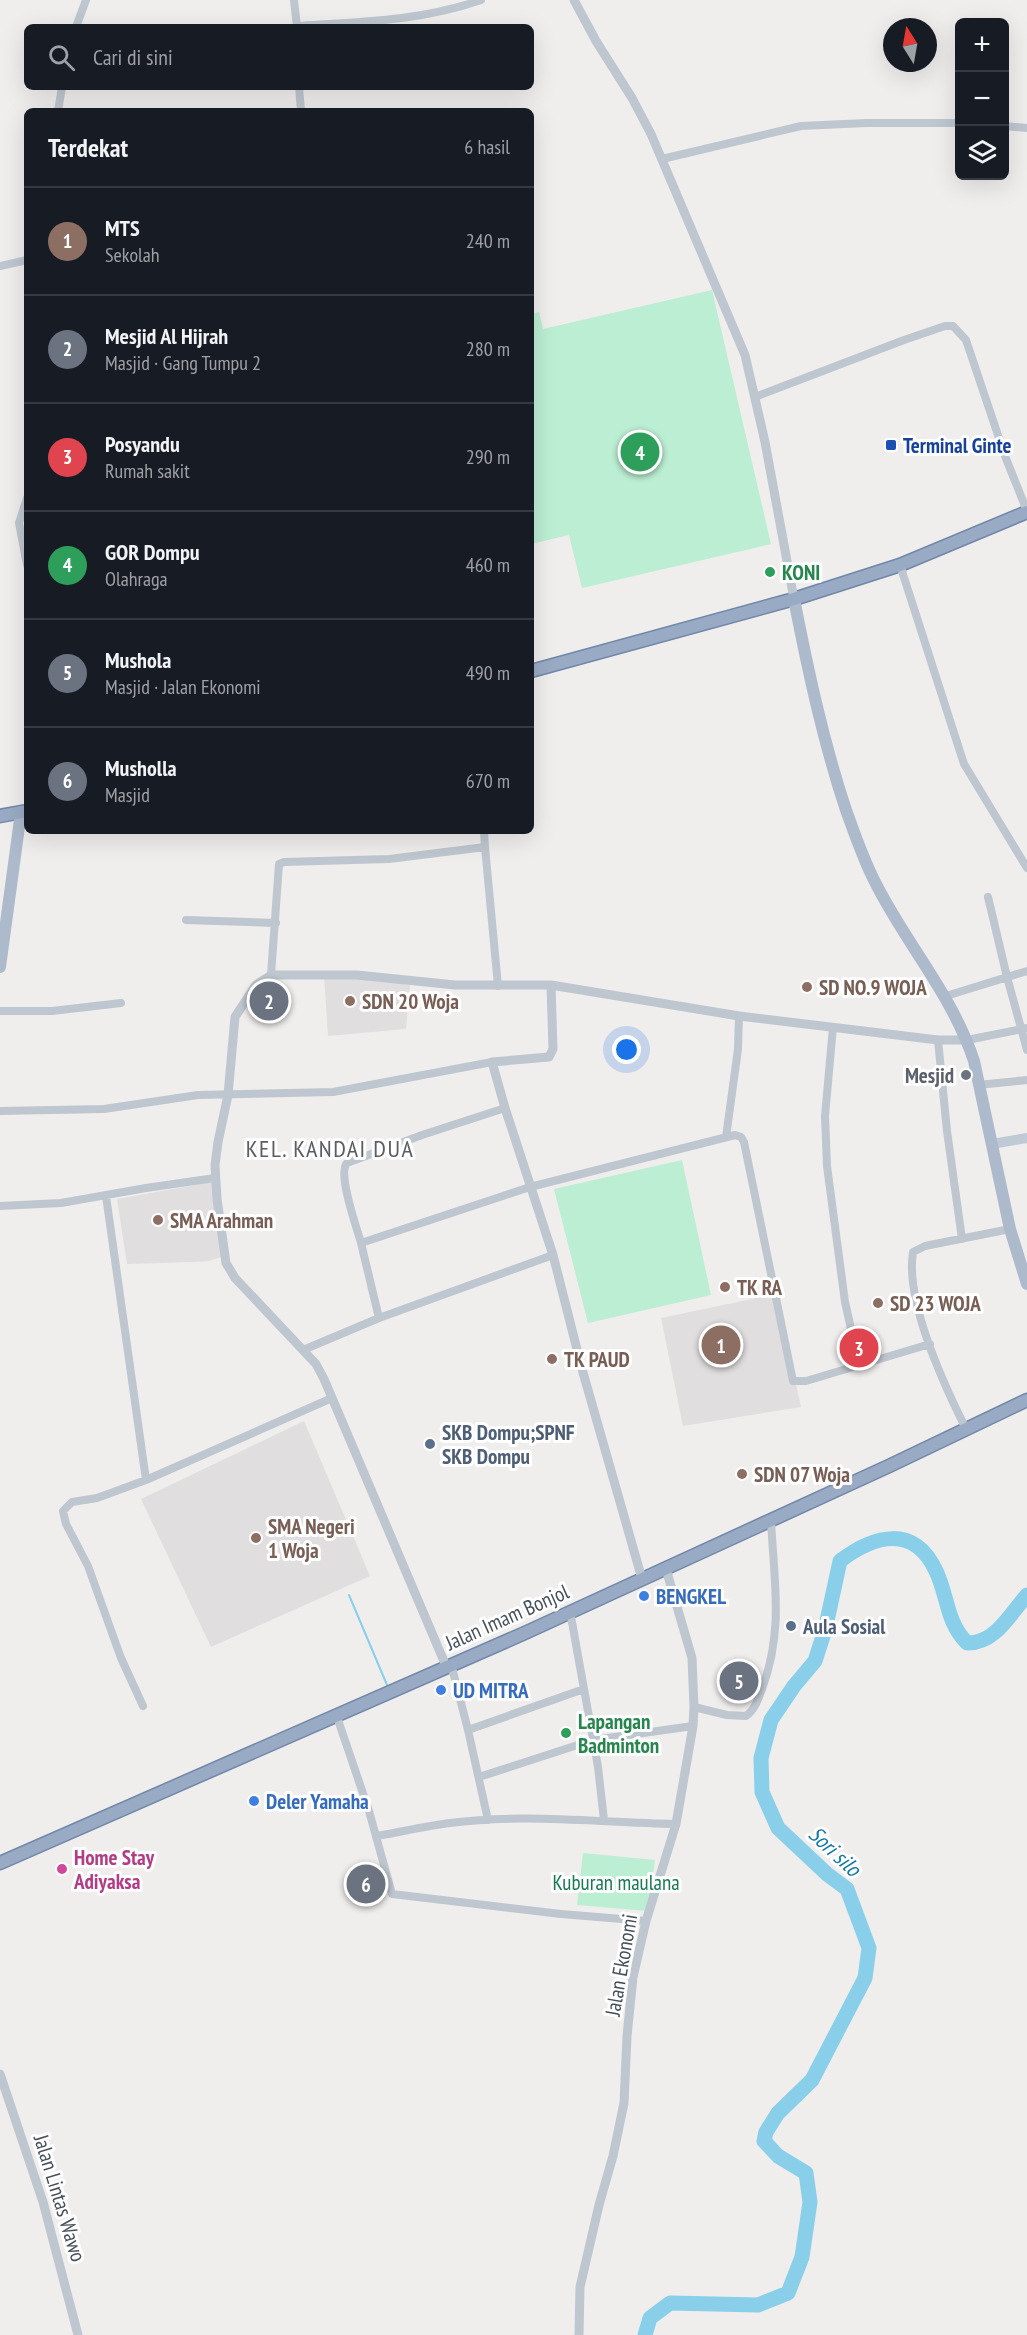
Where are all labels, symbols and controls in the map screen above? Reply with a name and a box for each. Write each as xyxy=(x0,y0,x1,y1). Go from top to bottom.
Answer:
north arrow xyxy=(883,18,937,72)
map controls xyxy=(955,18,1009,180)
button: + xyxy=(955,18,1009,72)
search box xyxy=(24,24,534,90)
icon: search xyxy=(45,41,78,74)
text: Cari di sini xyxy=(93,43,173,71)
button: − xyxy=(955,72,1009,126)
button: layers xyxy=(955,126,1009,180)
text: Terdekat xyxy=(48,131,128,164)
text: 6 hasil xyxy=(464,134,510,160)
text: MTS xyxy=(105,214,140,242)
text: 1 xyxy=(63,228,72,254)
text: 240 m xyxy=(466,228,510,254)
text: Sekolah xyxy=(105,242,159,268)
text: Mesjid Al Hijrah xyxy=(105,322,228,350)
text: 2 xyxy=(63,336,72,362)
text: 280 m xyxy=(466,336,510,362)
text: Masjid · Gang Tumpu 2 xyxy=(105,350,261,376)
text: Posyandu xyxy=(105,430,180,458)
pin: 4 xyxy=(620,430,660,474)
place label: Terminal Ginte xyxy=(903,432,1012,459)
marker: Terminal Ginte xyxy=(884,438,898,452)
text: 3 xyxy=(63,444,72,470)
text: 290 m xyxy=(466,444,510,470)
text: Rumah sakit xyxy=(105,458,190,484)
text: GOR Dompu xyxy=(105,538,200,566)
text: 4 xyxy=(63,552,72,578)
text: 460 m xyxy=(466,552,510,578)
place label: KONI xyxy=(782,559,820,586)
marker: KONI xyxy=(763,565,777,579)
text: Olahraga xyxy=(105,566,168,592)
text: Mushola xyxy=(105,646,171,674)
text: 5 xyxy=(63,660,72,686)
text: 490 m xyxy=(466,660,510,686)
text: Masjid · Jalan Ekonomi xyxy=(105,674,261,700)
text: Musholla xyxy=(105,754,177,782)
text: 6 xyxy=(63,768,72,794)
text: 670 m xyxy=(466,768,510,794)
text: Masjid xyxy=(105,782,150,808)
place label: SD NO.9 WOJA xyxy=(819,974,927,1001)
pin: 2 xyxy=(250,978,288,1024)
marker: SD NO.9 WOJA xyxy=(800,980,814,994)
place label: SDN 20 Woja xyxy=(362,988,459,1015)
marker: SDN 20 Woja xyxy=(343,994,357,1008)
your location xyxy=(612,1035,641,1064)
place label: Mesjid xyxy=(905,1062,954,1089)
marker: Mesjid xyxy=(959,1068,973,1082)
district label: KEL. KANDAI DUA xyxy=(246,1133,414,1164)
place label: SMA Arahman xyxy=(170,1207,273,1234)
marker: SMA Arahman xyxy=(151,1213,165,1227)
place label: TK RA xyxy=(737,1274,783,1301)
marker: TK RA xyxy=(718,1280,732,1294)
place label: SD 23 WOJA xyxy=(890,1290,981,1317)
marker: SD 23 WOJA xyxy=(871,1296,885,1310)
pin: 1 xyxy=(702,1322,740,1368)
pin: 3 xyxy=(840,1326,878,1370)
place label: TK PAUD xyxy=(564,1346,630,1373)
marker: TK PAUD xyxy=(545,1352,559,1366)
place label: SKB Dompu;SPNF SKB Dompu xyxy=(442,1419,575,1470)
marker: SKB Dompu;SPNF SKB Dompu xyxy=(423,1437,437,1451)
place label: SDN 07 Woja xyxy=(754,1461,850,1488)
marker: SDN 07 Woja xyxy=(735,1467,749,1481)
place label: SMA Negeri 1 Woja xyxy=(268,1513,355,1564)
marker: SMA Negeri 1 Woja xyxy=(249,1531,263,1545)
street label: Jalan Imam Bonjol xyxy=(440,1578,573,1657)
place label: BENGKEL xyxy=(656,1583,726,1610)
marker: BENGKEL xyxy=(637,1589,651,1603)
place label: Aula Sosial xyxy=(802,1613,886,1640)
marker: Aula Sosial xyxy=(784,1619,798,1633)
pin: 5 xyxy=(720,1658,758,1704)
place label: UD MITRA xyxy=(453,1677,529,1704)
marker: UD MITRA xyxy=(434,1683,448,1697)
place label: Lapangan Badminton xyxy=(578,1708,659,1759)
marker: Lapangan Badminton xyxy=(559,1726,573,1740)
place label: Deler Yamaha xyxy=(266,1788,369,1815)
marker: Deler Yamaha xyxy=(247,1794,261,1808)
water label: Sori silo xyxy=(803,1820,868,1883)
place label: Home Stay Adiyaksa xyxy=(73,1844,155,1895)
marker: Home Stay Adiyaksa xyxy=(55,1862,69,1876)
pin: 6 xyxy=(346,1862,386,1906)
park label: Kuburan maulana xyxy=(552,1869,680,1896)
street label: Jalan Ekonomi xyxy=(599,1912,643,2019)
street label: Jalan Lintas Wawo xyxy=(28,2130,92,2265)

